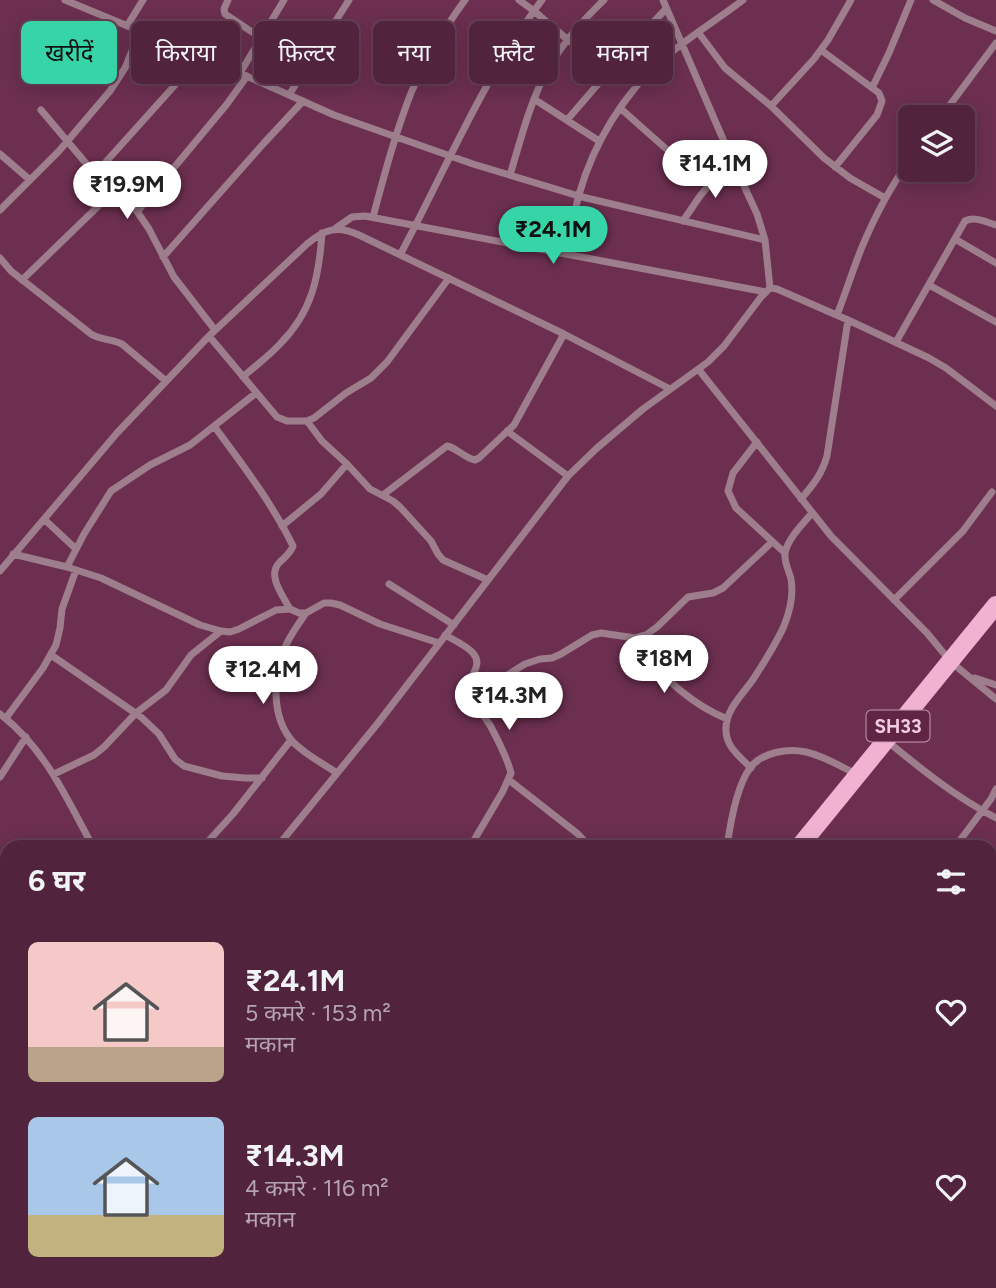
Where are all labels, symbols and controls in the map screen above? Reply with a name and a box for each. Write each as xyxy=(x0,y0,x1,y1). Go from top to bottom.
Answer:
chip: खरीदें xyxy=(21,21,117,84)
chip: किराया xyxy=(131,21,240,84)
chip: फ़िल्टर xyxy=(254,21,359,84)
chip: नया xyxy=(373,21,455,84)
chip: फ़्लैट xyxy=(469,21,558,84)
chip: मकान xyxy=(572,21,673,84)
map controls xyxy=(898,105,975,182)
button: layers xyxy=(898,105,975,182)
pin: ₹14.1M xyxy=(658,140,772,200)
text: ₹14.1M xyxy=(678,149,752,177)
pin: ₹19.9M xyxy=(70,162,184,221)
text: ₹19.9M xyxy=(89,170,165,198)
pin: ₹24.1M xyxy=(496,206,610,266)
text: ₹24.1M xyxy=(515,215,591,243)
pin: ₹18M xyxy=(623,636,705,695)
text: ₹18M xyxy=(635,644,693,672)
pin: ₹12.4M xyxy=(206,646,320,706)
text: ₹12.4M xyxy=(225,655,301,683)
pin: ₹14.3M xyxy=(452,672,566,732)
text: ₹14.3M xyxy=(471,681,547,709)
road number: SH33 xyxy=(866,710,930,741)
text: 6 घर xyxy=(28,862,85,899)
icon: filters xyxy=(932,863,970,901)
text: ₹24.1M xyxy=(245,962,345,999)
icon: home xyxy=(84,970,168,1054)
icon: heart xyxy=(932,993,970,1031)
text: 5 कमरे · 153 m² xyxy=(245,999,391,1027)
text: मकान xyxy=(245,1030,295,1058)
text: ₹14.3M xyxy=(245,1137,344,1174)
icon: home xyxy=(84,1145,168,1229)
icon: heart xyxy=(932,1168,970,1206)
text: 4 कमरे · 116 m² xyxy=(245,1174,389,1202)
text: मकान xyxy=(245,1205,295,1233)

